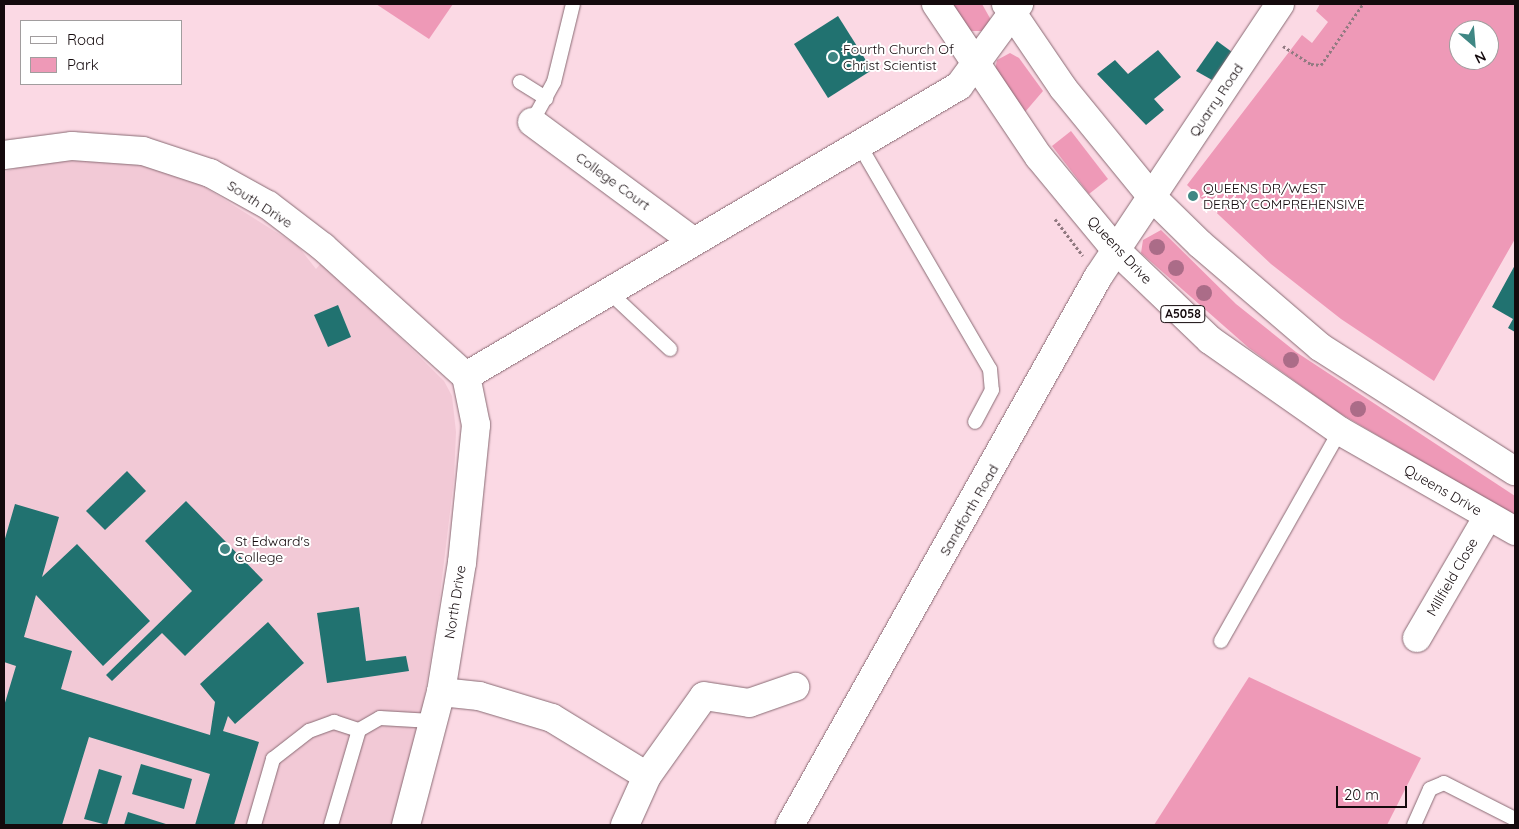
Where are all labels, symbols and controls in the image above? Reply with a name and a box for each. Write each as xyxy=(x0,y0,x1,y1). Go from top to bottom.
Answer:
legend xyxy=(20,20,182,85)
north arrow xyxy=(1449,20,1499,70)
text: Road xyxy=(67,30,104,49)
place label: Fourth Church Of Christ Scientist xyxy=(843,41,954,74)
text: N xyxy=(1472,47,1489,68)
marker: Fourth Church Of Christ Scientist xyxy=(827,51,839,63)
text: Park xyxy=(67,55,99,74)
street label: Quarry Road xyxy=(1185,60,1247,140)
street label: College Court xyxy=(573,148,653,214)
street label: South Drive xyxy=(224,177,296,231)
place label: QUEENS DR/WEST DERBY COMPREHENSIVE xyxy=(1203,180,1365,212)
marker: QUEENS DR/WEST DERBY COMPREHENSIVE xyxy=(1187,190,1199,202)
street label: Queens Drive xyxy=(1084,213,1156,287)
road number: A5058 xyxy=(1159,304,1207,324)
street label: Sandforth Road xyxy=(936,461,1002,559)
street label: Queens Drive xyxy=(1401,461,1485,519)
place label: St Edward's College xyxy=(235,533,310,566)
street label: Millfield Close xyxy=(1423,535,1481,619)
marker: St Edward's College xyxy=(219,543,231,555)
street label: North Drive xyxy=(441,564,469,640)
scale bar xyxy=(1339,776,1410,808)
text: 20 m xyxy=(1344,785,1379,804)

